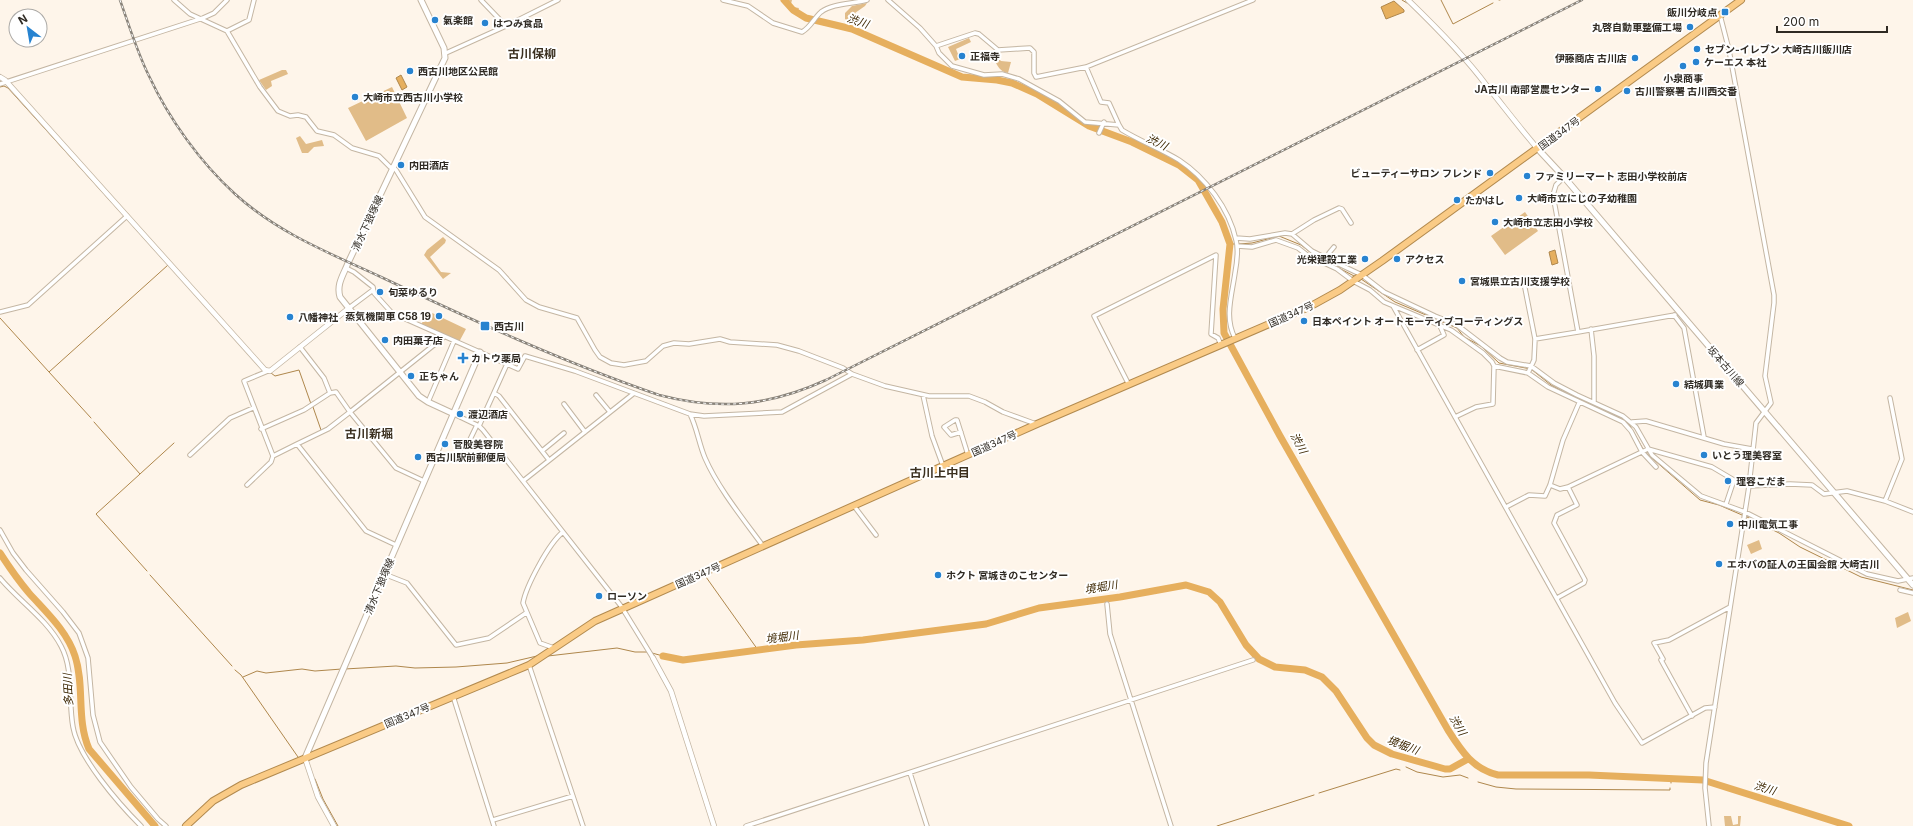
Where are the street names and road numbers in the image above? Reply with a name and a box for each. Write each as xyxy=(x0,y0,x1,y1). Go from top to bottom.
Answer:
street label: 国道347号 xyxy=(1536,114,1582,152)
street label: 清水下狼塚線 xyxy=(349,193,385,253)
street label: 国道347号 xyxy=(1266,299,1316,329)
street label: 坂本古川線 xyxy=(1705,343,1747,389)
street label: 国道347号 xyxy=(969,428,1019,458)
street label: 清水下狼塚線 xyxy=(362,556,396,616)
street label: 国道347号 xyxy=(673,560,723,590)
street label: 国道347号 xyxy=(382,700,432,730)

